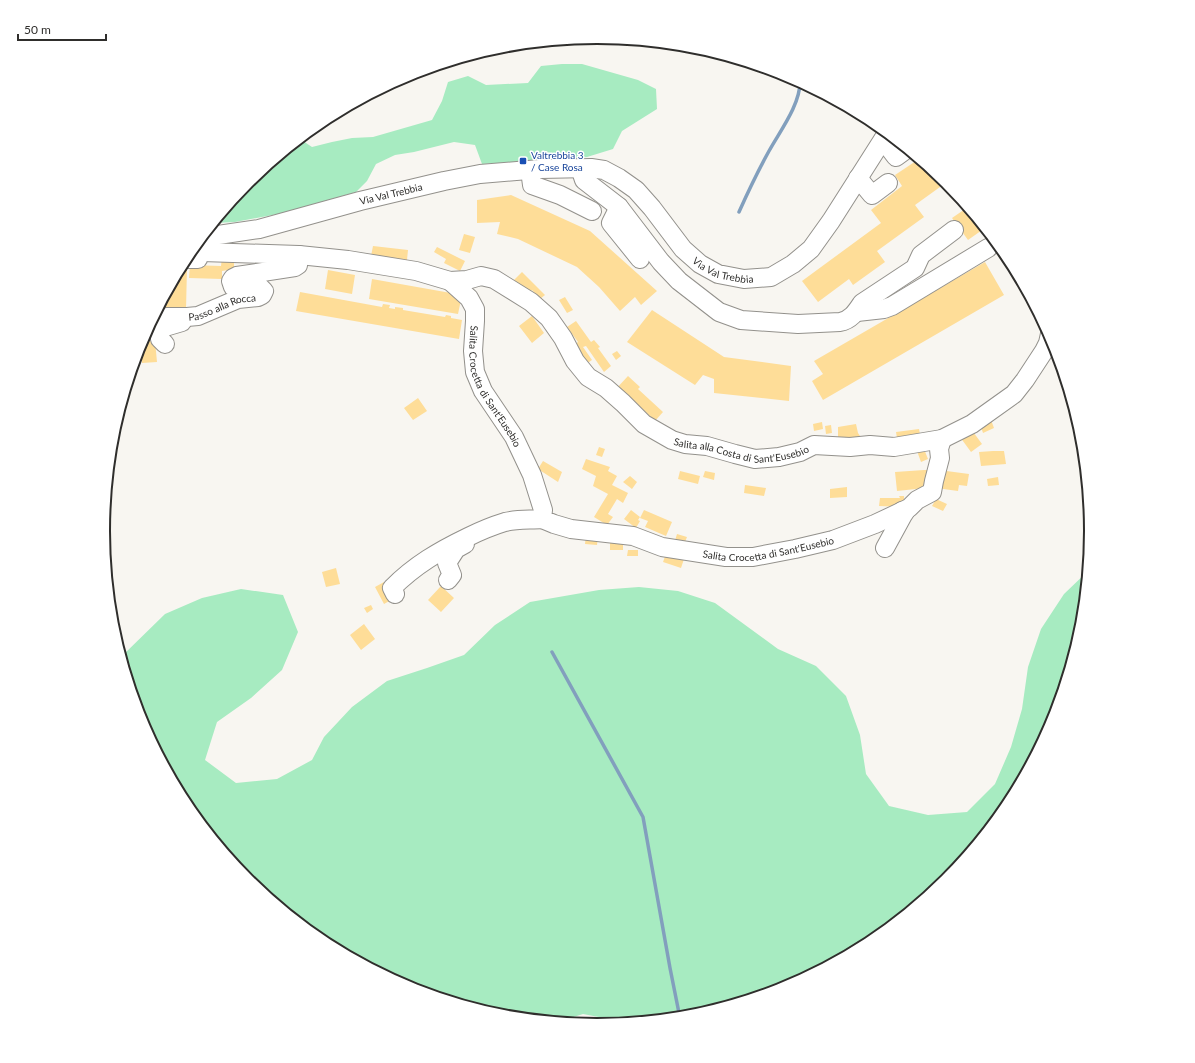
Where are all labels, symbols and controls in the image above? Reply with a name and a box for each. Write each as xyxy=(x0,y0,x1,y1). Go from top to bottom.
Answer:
scale bar xyxy=(18,16,106,42)
text: 50 m xyxy=(24,22,51,37)
place label: Valtrebbia 3 / Case Rosa xyxy=(531,149,584,173)
marker: Valtrebbia 3 / Case Rosa xyxy=(518,156,528,166)
street label: Via Val Trebbia xyxy=(358,180,423,207)
street label: Via Val Trebbia xyxy=(690,254,754,285)
street label: Passo alla Rocca xyxy=(188,291,256,323)
street label: Salita Crocetta di Sant'Eusebio xyxy=(467,325,524,449)
street label: Salita alla Costa di Sant'Eusebio xyxy=(672,435,811,465)
street label: Salita Crocetta di Sant'Eusebio xyxy=(702,534,835,563)

